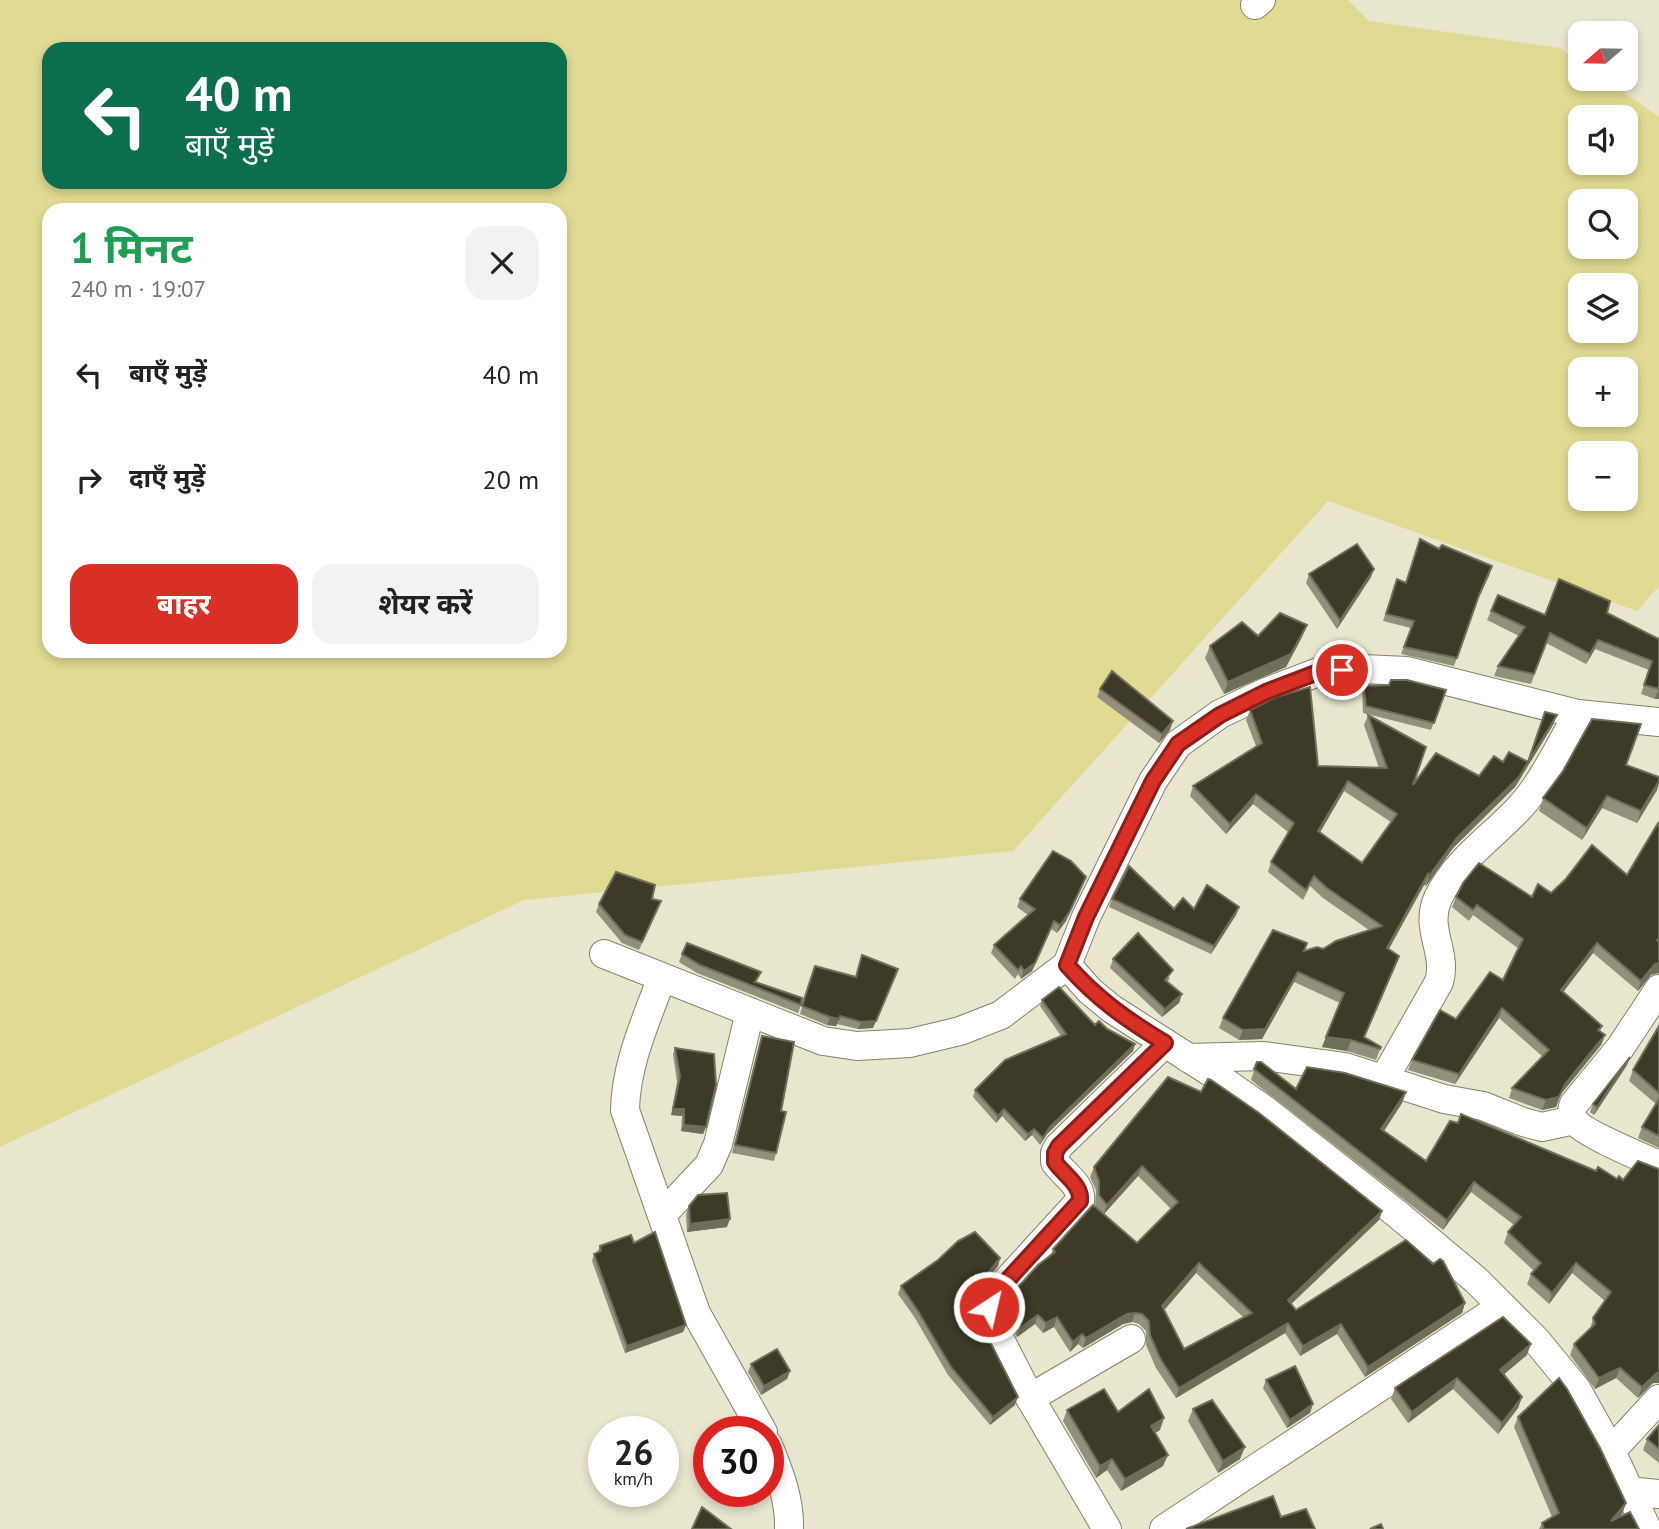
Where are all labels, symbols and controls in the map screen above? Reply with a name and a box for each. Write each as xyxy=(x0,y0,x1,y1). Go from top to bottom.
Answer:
north arrow xyxy=(1568,21,1638,91)
map controls xyxy=(1568,21,1638,511)
text: 40 m xyxy=(185,61,292,125)
icon: left xyxy=(70,70,161,161)
button: sound xyxy=(1568,105,1638,175)
text: बाएँ मुड़ें xyxy=(185,123,274,165)
button: search xyxy=(1568,189,1638,259)
text: 1 मिनट xyxy=(70,220,193,275)
button: close xyxy=(465,226,539,300)
button: layers xyxy=(1568,273,1638,343)
text: 240 m · 19:07 xyxy=(70,274,206,303)
icon: left xyxy=(70,356,108,394)
text: बाएँ मुड़ें xyxy=(129,356,207,389)
button: + xyxy=(1568,357,1638,427)
text: 40 m xyxy=(483,358,539,391)
button: − xyxy=(1568,441,1638,511)
icon: right xyxy=(70,461,108,499)
text: दाएँ मुड़ें xyxy=(129,461,205,494)
text: 20 m xyxy=(483,463,539,496)
button: बाहर xyxy=(70,564,298,644)
button: शेयर करें xyxy=(312,564,539,644)
pin xyxy=(1312,640,1372,700)
icon: arrive xyxy=(1323,651,1361,689)
position arrow xyxy=(952,1270,1026,1344)
speed limit sign: 30 xyxy=(693,1416,784,1507)
text: 26 xyxy=(614,1429,653,1475)
text: km/h xyxy=(614,1467,653,1490)

